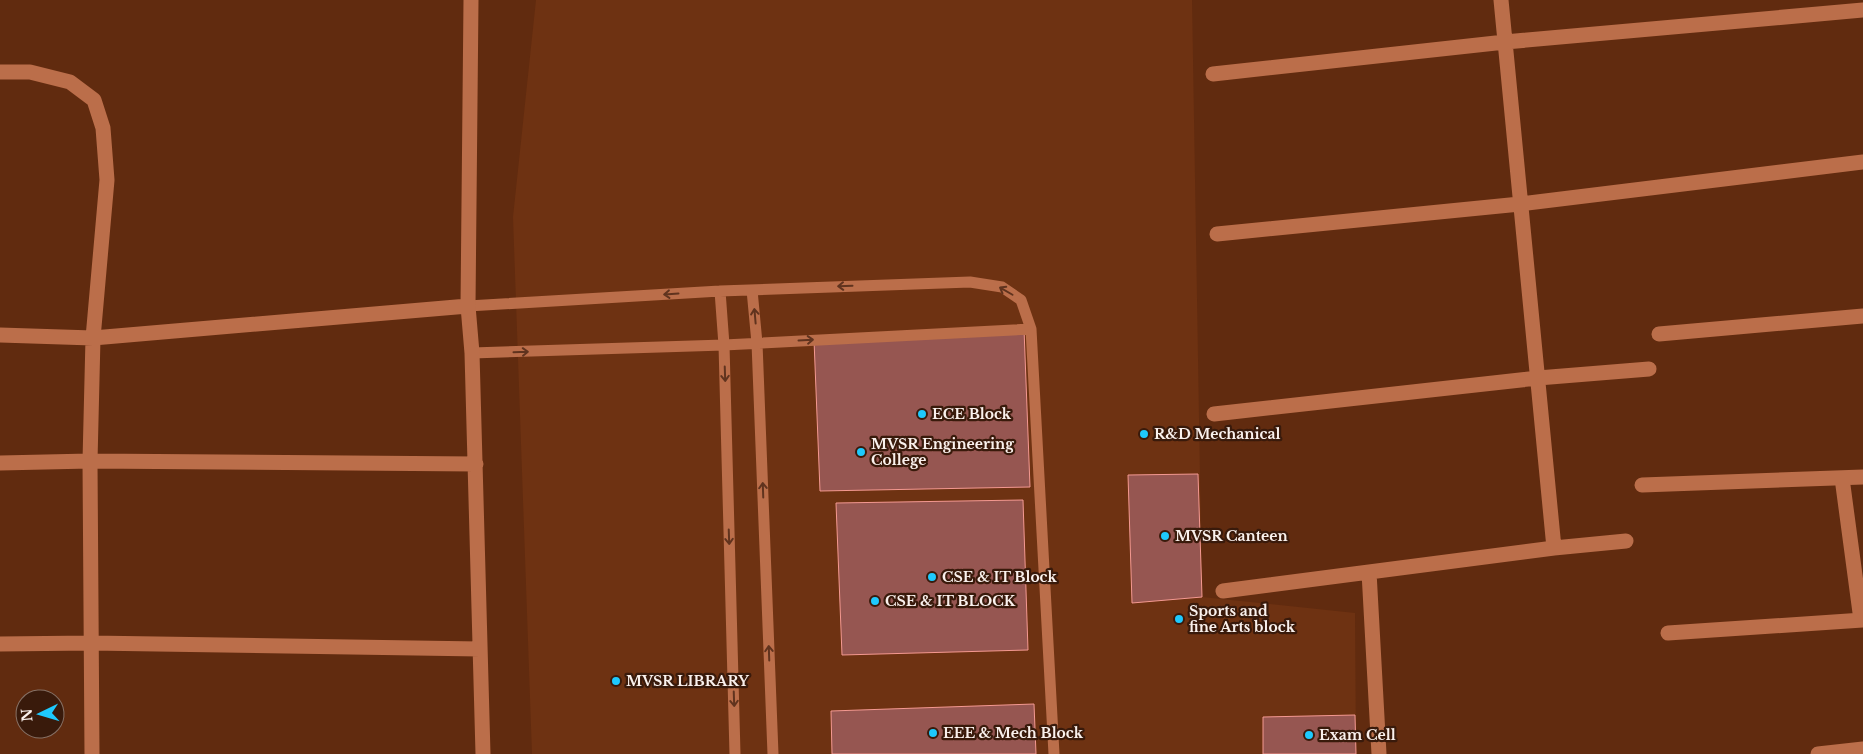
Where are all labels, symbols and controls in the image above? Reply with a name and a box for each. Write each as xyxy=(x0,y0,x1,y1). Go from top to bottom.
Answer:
one-way arrow xyxy=(838,282,854,291)
one-way arrow xyxy=(1000,285,1014,295)
one-way arrow xyxy=(664,289,680,298)
one-way arrow xyxy=(750,309,759,325)
one-way arrow xyxy=(797,336,813,345)
one-way arrow xyxy=(513,347,529,356)
one-way arrow xyxy=(720,366,729,382)
place label: ECE Block xyxy=(932,405,1012,423)
marker: ECE Block xyxy=(916,408,928,420)
place label: R&D Mechanical xyxy=(1154,425,1280,443)
marker: R&D Mechanical xyxy=(1138,428,1150,440)
place label: MVSR Engineering College xyxy=(871,435,1014,469)
marker: MVSR Engineering College xyxy=(855,446,867,458)
one-way arrow xyxy=(758,483,767,499)
place label: MVSR Canteen xyxy=(1175,527,1288,545)
one-way arrow xyxy=(724,528,734,545)
marker: MVSR Canteen xyxy=(1159,530,1171,542)
place label: CSE & IT Block xyxy=(942,568,1058,586)
marker: CSE & IT Block xyxy=(926,571,938,583)
place label: CSE & IT BLOCK xyxy=(885,592,1016,610)
marker: CSE & IT BLOCK xyxy=(869,595,881,607)
place label: Sports and fine Arts block xyxy=(1189,602,1296,636)
marker: Sports and fine Arts block xyxy=(1173,613,1185,625)
one-way arrow xyxy=(765,645,774,661)
place label: MVSR LIBRARY xyxy=(626,672,749,690)
marker: MVSR LIBRARY xyxy=(610,675,622,687)
north arrow xyxy=(15,689,65,739)
one-way arrow xyxy=(729,691,738,707)
text: N xyxy=(18,708,37,722)
place label: EEE & Mech Block xyxy=(943,724,1084,742)
place label: Exam Cell xyxy=(1319,726,1396,744)
marker: EEE & Mech Block xyxy=(927,727,939,739)
marker: Exam Cell xyxy=(1303,729,1315,741)

